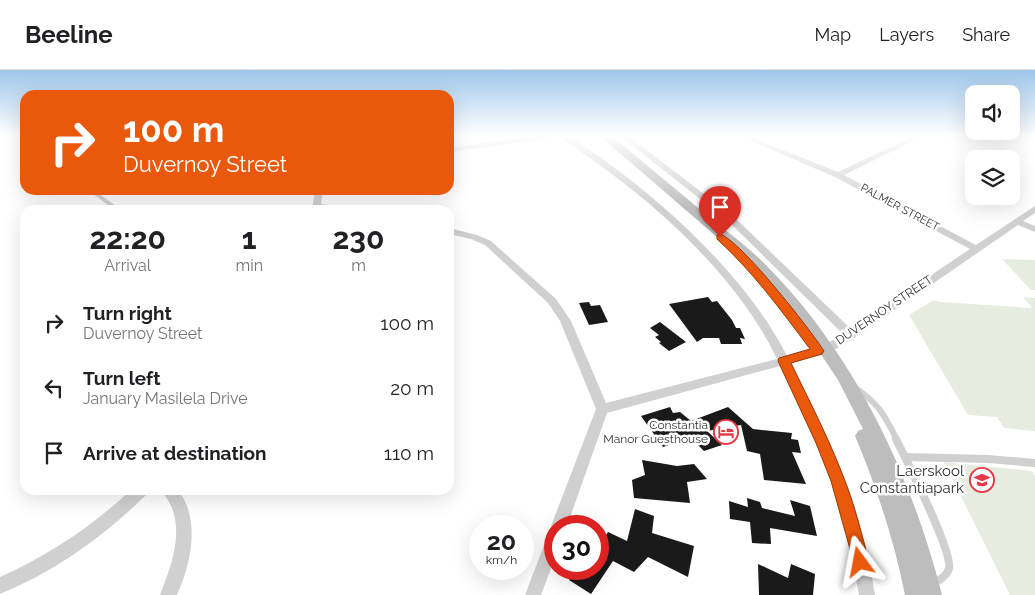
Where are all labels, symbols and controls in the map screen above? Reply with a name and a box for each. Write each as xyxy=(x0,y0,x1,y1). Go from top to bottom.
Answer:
text: Beeline xyxy=(25,20,113,49)
text: Map xyxy=(815,24,851,45)
text: Layers xyxy=(879,24,934,45)
text: Share xyxy=(962,24,1010,45)
map controls xyxy=(965,85,1020,205)
button: sound xyxy=(965,85,1020,140)
text: 100 m xyxy=(123,109,224,150)
icon: right xyxy=(40,110,105,175)
button: layers xyxy=(965,150,1020,205)
text: Duvernoy Street xyxy=(123,151,287,177)
street label: PALMER STREET xyxy=(858,181,942,234)
pin xyxy=(699,186,741,237)
icon: arrive xyxy=(706,193,734,221)
text: 22:20 xyxy=(89,221,166,256)
text: 1 xyxy=(242,221,257,256)
text: 230 xyxy=(332,221,385,256)
text: Arrival xyxy=(104,256,151,275)
text: min xyxy=(235,256,263,275)
text: m xyxy=(351,256,366,275)
street label: DUVERNOY STREET xyxy=(833,272,935,348)
text: Turn right xyxy=(83,302,172,324)
icon: right xyxy=(40,309,68,337)
text: 100 m xyxy=(380,312,434,334)
text: Duvernoy Street xyxy=(83,324,202,343)
text: Turn left xyxy=(83,367,160,389)
icon: left xyxy=(40,374,68,402)
text: 20 m xyxy=(390,377,434,399)
text: January Masilela Drive xyxy=(83,389,248,408)
place label: Constantia Manor Guesthouse xyxy=(603,418,708,446)
hotel icon: Constantia Manor Guesthouse xyxy=(713,419,739,445)
icon: arrive xyxy=(40,439,68,467)
text: Arrive at destination xyxy=(83,442,267,464)
text: 110 m xyxy=(384,442,434,464)
place label: Laerskool Constantiapark xyxy=(860,462,965,497)
school or university icon: Laerskool Constantiapark xyxy=(969,467,995,493)
speed limit sign: 30 xyxy=(544,515,609,580)
text: 20 xyxy=(487,526,516,556)
position arrow xyxy=(833,535,885,587)
text: km/h xyxy=(486,553,517,567)

